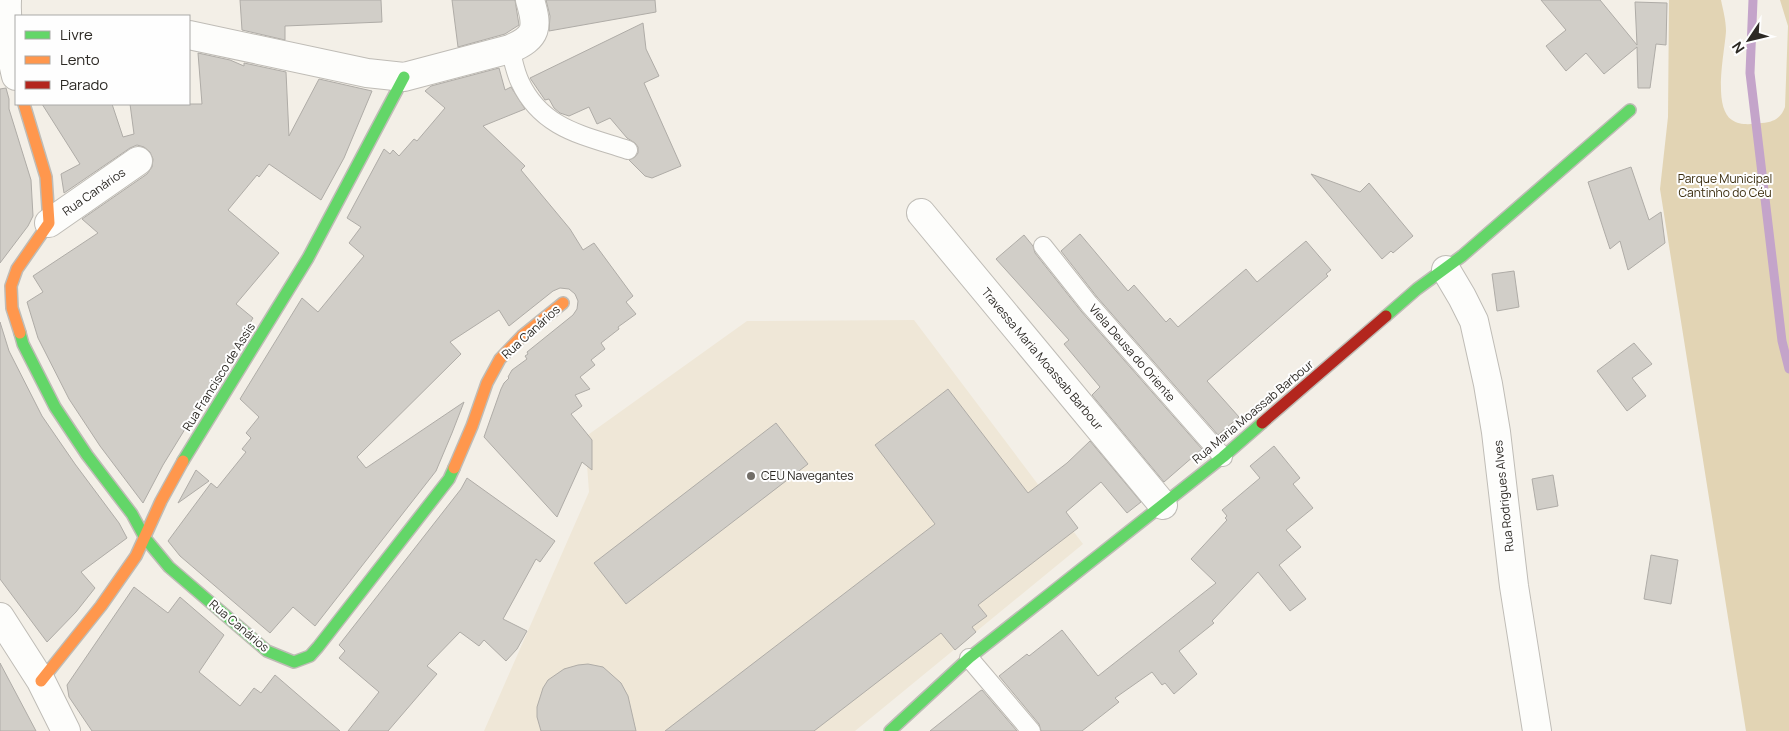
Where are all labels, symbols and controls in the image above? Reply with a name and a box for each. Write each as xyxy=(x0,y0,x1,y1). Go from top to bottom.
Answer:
legend xyxy=(15,15,190,105)
north arrow xyxy=(1724,15,1774,65)
text: Livre xyxy=(60,24,93,45)
text: N xyxy=(1727,38,1749,57)
text: Lento xyxy=(60,49,100,70)
text: Parado xyxy=(60,74,108,95)
street label: Rua Canários xyxy=(59,164,129,220)
park label: Parque Municipal Cantinho do Céu xyxy=(1678,170,1772,201)
street label: Travessa Maria Moassab Barbour xyxy=(978,284,1108,434)
street label: Viela Deusa do Oriente xyxy=(1085,300,1180,405)
street label: Rua Canários xyxy=(498,301,564,362)
street label: Rua Francisco de Assis xyxy=(178,319,259,434)
street label: Rua Maria Moassab Barbour xyxy=(1188,355,1317,467)
street label: Rua Rodrigues Alves xyxy=(1489,439,1518,553)
place label: CEU Navegantes xyxy=(761,467,854,484)
marker: CEU Navegantes xyxy=(745,470,757,482)
street label: Rua Canários xyxy=(206,596,273,656)

